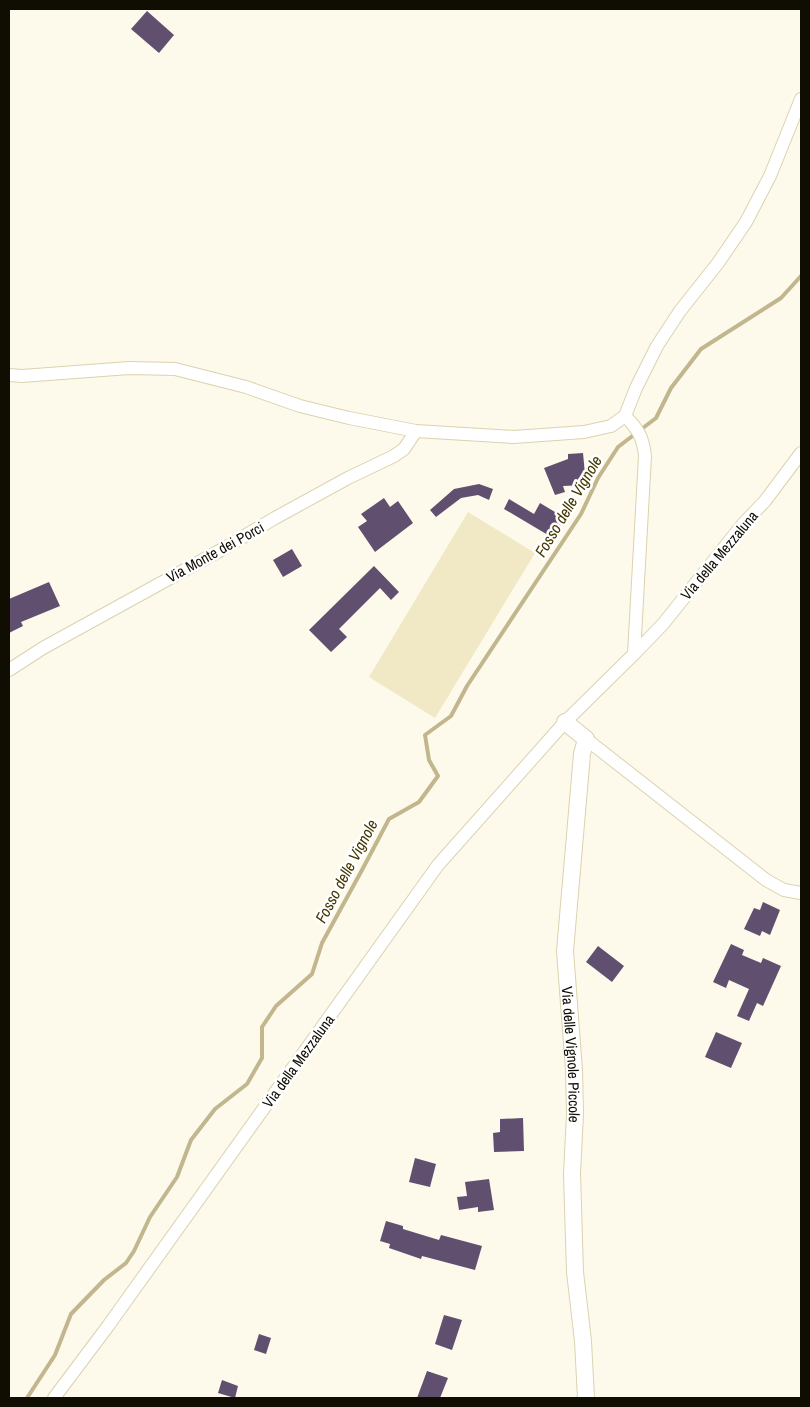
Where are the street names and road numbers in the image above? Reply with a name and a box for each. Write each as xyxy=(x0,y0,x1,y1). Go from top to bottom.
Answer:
street label: Via della Mezzaluna xyxy=(675,506,763,604)
street label: Via Monte dei Porci xyxy=(162,517,268,587)
street label: Via delle Vignole Piccole xyxy=(557,986,586,1123)
street label: Via della Mezzaluna xyxy=(257,1010,339,1112)

